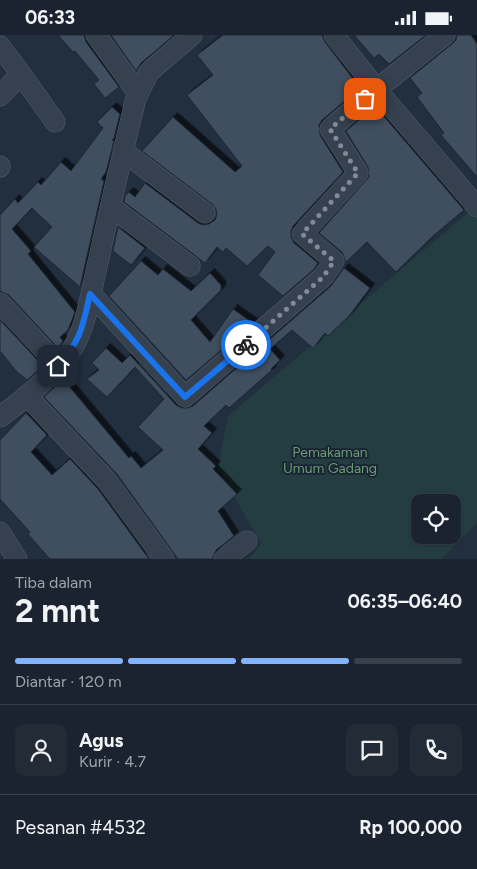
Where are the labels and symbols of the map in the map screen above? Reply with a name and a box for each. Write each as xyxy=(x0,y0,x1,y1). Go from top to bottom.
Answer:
pin xyxy=(344,78,386,120)
courier xyxy=(221,320,271,370)
pin xyxy=(37,345,79,387)
park label: Pemakaman Umum Gadang xyxy=(283,444,377,477)

